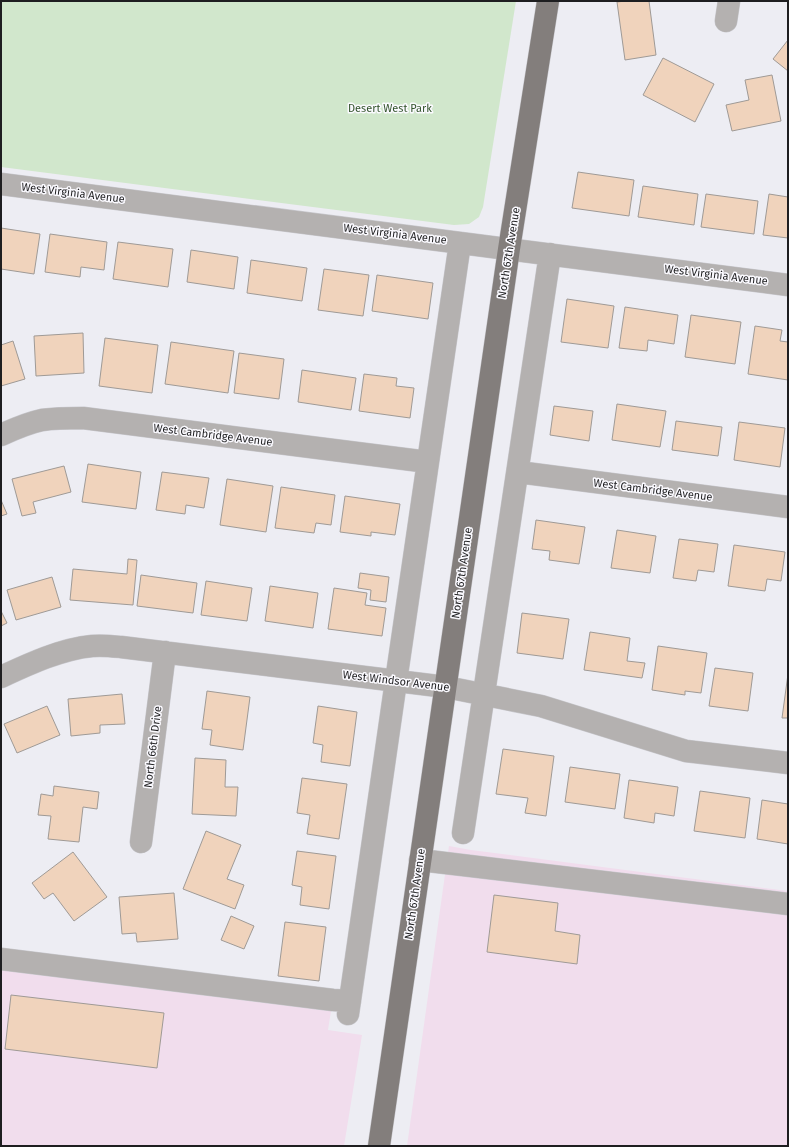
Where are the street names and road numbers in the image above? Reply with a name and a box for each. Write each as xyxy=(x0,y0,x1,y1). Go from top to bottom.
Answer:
street label: West Virginia Avenue xyxy=(21,180,125,206)
street label: North 67th Avenue xyxy=(495,207,523,299)
street label: West Virginia Avenue xyxy=(343,221,447,247)
street label: West Virginia Avenue xyxy=(664,262,768,288)
street label: West Cambridge Avenue xyxy=(153,421,273,449)
street label: West Cambridge Avenue xyxy=(593,476,713,504)
street label: North 67th Avenue xyxy=(449,527,475,619)
street label: West Windsor Avenue xyxy=(342,668,450,694)
street label: North 66th Drive xyxy=(142,705,164,789)
street label: North 67th Avenue xyxy=(402,848,428,940)

